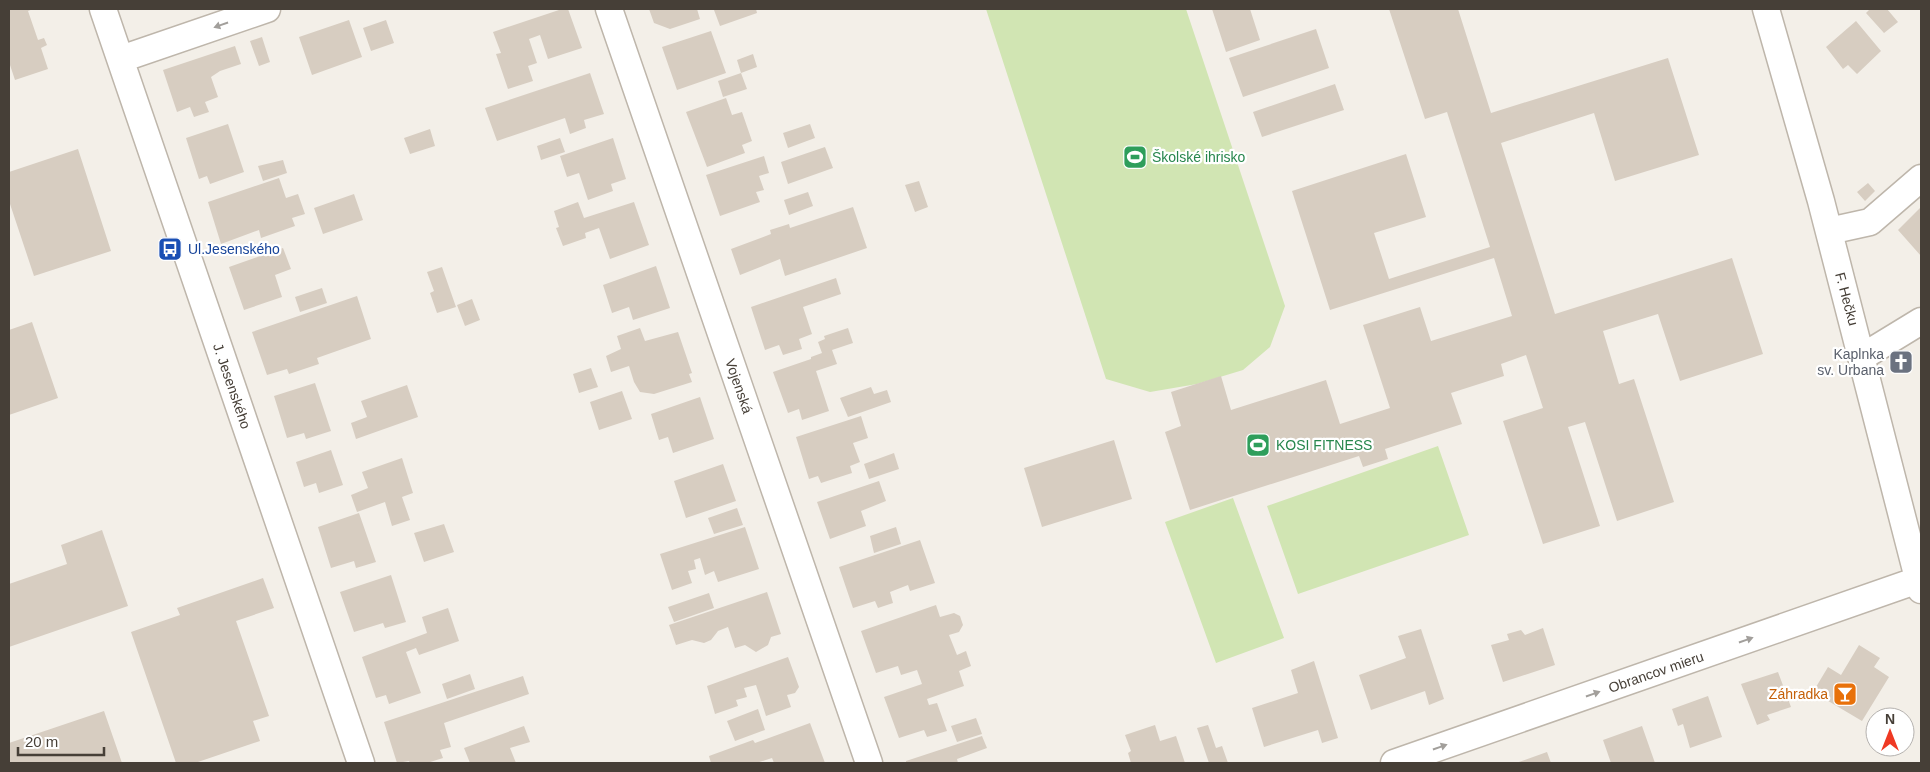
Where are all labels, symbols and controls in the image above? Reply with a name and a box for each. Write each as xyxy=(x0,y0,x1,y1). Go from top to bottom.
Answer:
one-way arrow xyxy=(213,21,228,29)
sports icon: Školské ihrisko xyxy=(1122,144,1148,170)
place label: Školské ihrisko xyxy=(1152,149,1246,165)
bus stop icon: Ul.Jesenského xyxy=(157,236,183,262)
place label: Ul.Jesenského xyxy=(188,241,280,257)
street label: F. Hečku xyxy=(1832,271,1862,327)
street label: J. Jesenského xyxy=(210,341,254,431)
place label: Kaplnka sv. Urbana xyxy=(1817,346,1884,378)
church icon: Kaplnka sv. Urbana xyxy=(1888,349,1914,375)
street label: Vojenská xyxy=(722,357,756,416)
sports icon: KOSI FITNESS xyxy=(1245,432,1271,458)
place label: KOSI FITNESS xyxy=(1276,437,1372,453)
one-way arrow xyxy=(1739,636,1754,643)
street label: Obrancov mieru xyxy=(1606,648,1706,696)
bar icon: Záhradka xyxy=(1832,681,1858,707)
place label: Záhradka xyxy=(1769,686,1828,702)
one-way arrow xyxy=(1586,690,1601,698)
north arrow xyxy=(1865,707,1915,757)
text: N xyxy=(1885,711,1895,727)
scale bar xyxy=(18,724,104,756)
text: 20 m xyxy=(25,733,58,750)
one-way arrow xyxy=(1432,743,1447,750)

